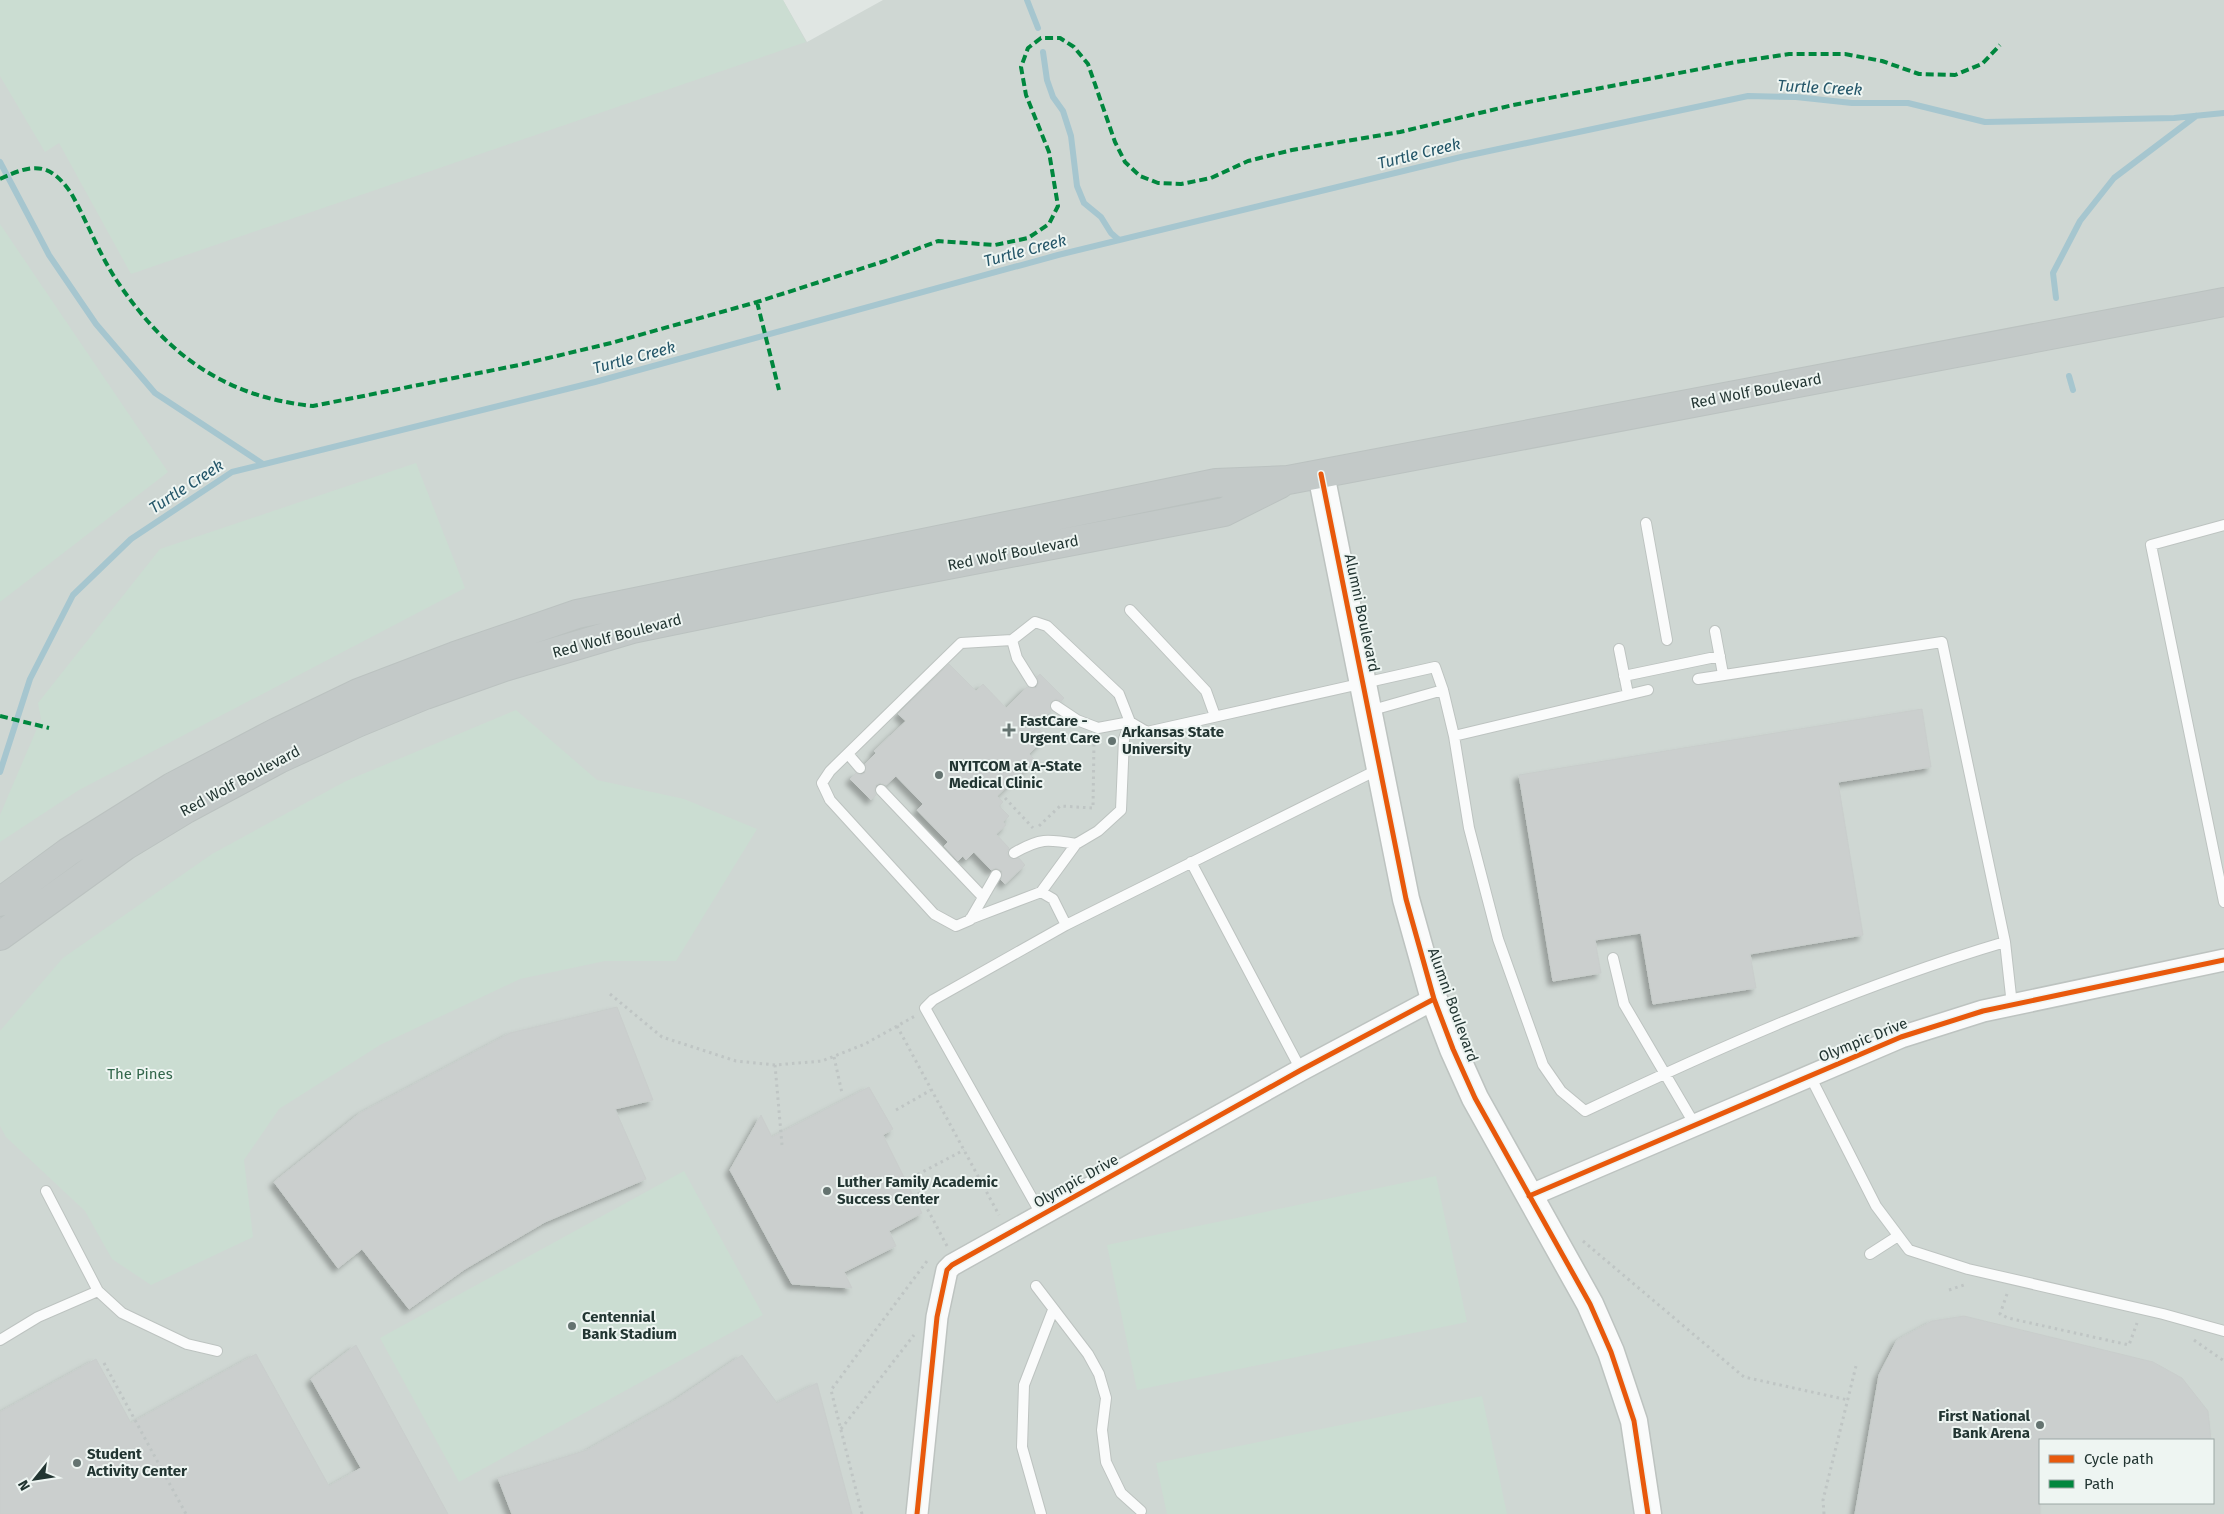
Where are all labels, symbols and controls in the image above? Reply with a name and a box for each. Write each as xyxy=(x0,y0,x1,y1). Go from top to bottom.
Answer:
water label: Turtle Creek xyxy=(1777,76,1863,99)
water label: Turtle Creek xyxy=(1376,134,1463,173)
water label: Turtle Creek xyxy=(982,230,1069,271)
water label: Turtle Creek xyxy=(591,337,678,378)
street label: Red Wolf Boulevard xyxy=(1689,369,1823,413)
water label: Turtle Creek xyxy=(146,455,227,517)
street label: Red Wolf Boulevard xyxy=(946,531,1080,575)
street label: Alumni Boulevard xyxy=(1341,552,1383,674)
street label: Red Wolf Boulevard xyxy=(550,610,684,662)
place label: FastCare - Urgent Care xyxy=(1020,712,1100,747)
marker: FastCare - Urgent Care xyxy=(1002,723,1016,737)
place label: Arkansas State University xyxy=(1121,723,1224,758)
marker: Arkansas State University xyxy=(1106,735,1118,747)
street label: Red Wolf Boulevard xyxy=(177,742,303,820)
place label: NYITCOM at A-State Medical Clinic xyxy=(949,757,1082,792)
marker: NYITCOM at A-State Medical Clinic xyxy=(933,769,945,781)
street label: Alumni Boulevard xyxy=(1424,945,1482,1065)
street label: Olympic Drive xyxy=(1816,1014,1910,1066)
park label: The Pines xyxy=(107,1065,173,1083)
street label: Olympic Drive xyxy=(1030,1150,1122,1212)
place label: Luther Family Academic Success Center xyxy=(837,1173,999,1208)
marker: Luther Family Academic Success Center xyxy=(821,1185,833,1197)
place label: Centennial Bank Stadium xyxy=(582,1308,677,1343)
marker: Centennial Bank Stadium xyxy=(566,1320,578,1332)
place label: First National Bank Arena xyxy=(1938,1407,2031,1442)
marker: First National Bank Arena xyxy=(2034,1419,2046,1431)
legend xyxy=(2039,1439,2214,1504)
place label: Student Activity Center xyxy=(86,1445,188,1480)
text: Cycle path xyxy=(2084,1450,2154,1468)
north arrow xyxy=(10,1454,60,1504)
marker: Student Activity Center xyxy=(71,1457,83,1469)
text: Path xyxy=(2084,1475,2114,1493)
text: N xyxy=(14,1477,34,1494)

